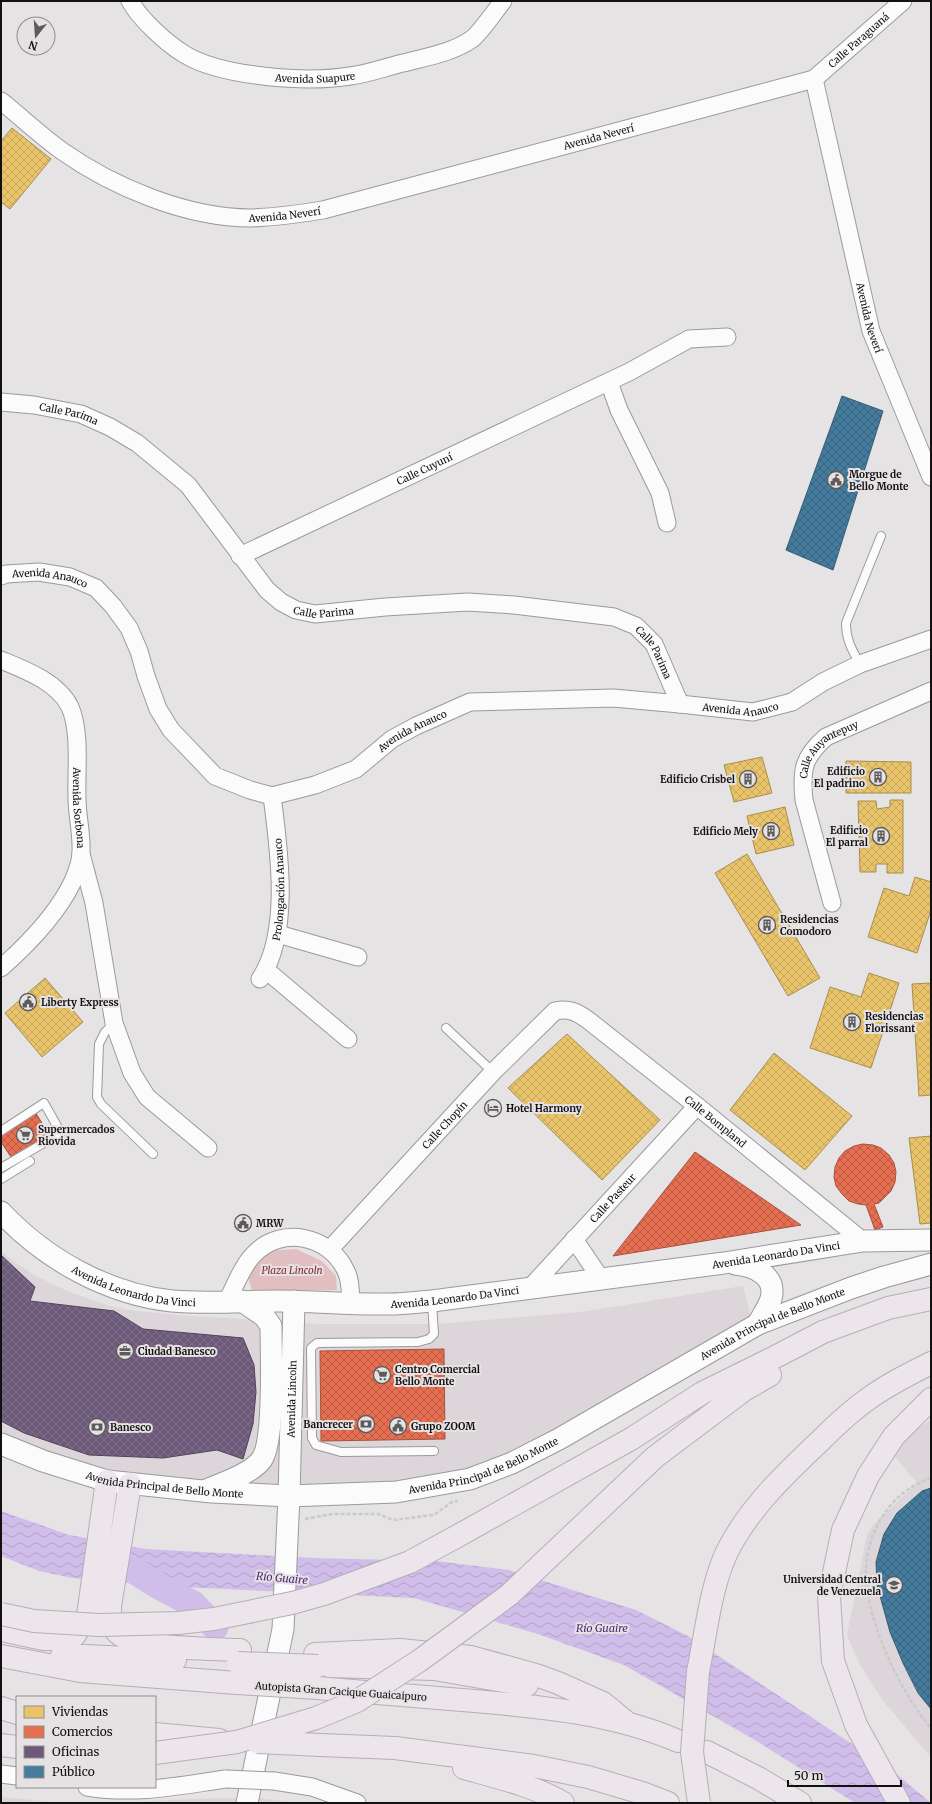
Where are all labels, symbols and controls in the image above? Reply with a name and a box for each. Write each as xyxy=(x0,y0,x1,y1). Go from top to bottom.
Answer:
street label: Calle Paraguaná xyxy=(826,10,893,71)
north arrow xyxy=(16,16,56,56)
text: N xyxy=(27,38,39,54)
street label: Avenida Suapure xyxy=(274,69,356,86)
street label: Avenida Neverí xyxy=(561,121,636,153)
street label: Avenida Neverí xyxy=(247,204,322,225)
street label: Avenida Neverí xyxy=(853,280,886,356)
street label: Calle Parima xyxy=(38,400,101,428)
street label: Calle Cuyuní xyxy=(395,450,455,488)
place label: Morgue de Bello Monte xyxy=(849,468,909,493)
public building icon: Morgue de Bello Monte xyxy=(826,470,846,490)
street label: Avenida Anauco xyxy=(11,566,90,591)
street label: Calle Parima xyxy=(292,604,355,621)
street label: Calle Parima xyxy=(633,623,675,682)
street label: Avenida Anauco xyxy=(701,700,780,720)
street label: Avenida Anauco xyxy=(374,707,449,756)
street label: Calle Auyantepuy xyxy=(797,718,860,779)
place label: Edificio El padrino xyxy=(814,765,865,790)
street label: Avenida Sorbona xyxy=(70,766,87,849)
building icon: Edificio El padrino xyxy=(868,767,888,787)
building icon: Edificio Crisbel xyxy=(738,769,758,789)
place label: Edificio Crisbel xyxy=(660,773,736,786)
building icon: Edificio Mely xyxy=(761,821,781,841)
place label: Edificio El parral xyxy=(826,824,869,849)
place label: Edificio Mely xyxy=(693,825,758,838)
building icon: Edificio El parral xyxy=(871,826,891,846)
street label: Prolongación Anauco xyxy=(270,838,287,942)
place label: Residencias Comodoro xyxy=(780,913,839,938)
building icon: Residencias Comodoro xyxy=(757,915,777,935)
public building icon: Liberty Express xyxy=(18,992,38,1012)
place label: Liberty Express xyxy=(41,996,119,1009)
place label: Residencias Florissant xyxy=(865,1010,924,1035)
building icon: Residencias Florissant xyxy=(842,1012,862,1032)
street label: Calle Bompland xyxy=(682,1093,749,1150)
street label: Calle Chopín xyxy=(419,1098,470,1152)
hotel icon: Hotel Harmony xyxy=(483,1098,503,1118)
place label: Hotel Harmony xyxy=(506,1102,582,1115)
place label: Supermercados Riovida xyxy=(38,1123,115,1148)
supermarket icon: Supermercados Riovida xyxy=(15,1125,35,1145)
street label: Calle Pasteur xyxy=(587,1171,639,1226)
public building icon: MRW xyxy=(233,1213,253,1233)
place label: MRW xyxy=(256,1217,284,1230)
street label: Avenida Leonardo Da Vinci xyxy=(710,1239,841,1272)
street label: Avenida Leonardo Da Vinci xyxy=(68,1263,196,1309)
park label: Plaza Lincoln xyxy=(261,1264,323,1277)
street label: Avenida Leonardo Da Vinci xyxy=(390,1284,520,1311)
street label: Avenida Principal de Bello Monte xyxy=(697,1285,847,1364)
office icon: Ciudad Banesco xyxy=(115,1341,135,1361)
place label: Ciudad Banesco xyxy=(138,1345,216,1358)
street label: Avenida Lincoln xyxy=(284,1360,299,1439)
place label: Centro Comercial Bello Monte xyxy=(395,1363,481,1388)
supermarket icon: Centro Comercial Bello Monte xyxy=(372,1365,392,1385)
bank icon: Bancrecer xyxy=(356,1414,376,1434)
public building icon: Grupo ZOOM xyxy=(388,1416,408,1436)
bank icon: Banesco xyxy=(87,1417,107,1437)
place label: Bancrecer xyxy=(303,1418,353,1431)
place label: Grupo ZOOM xyxy=(411,1420,476,1433)
place label: Banesco xyxy=(110,1421,151,1434)
street label: Avenida Principal de Bello Monte xyxy=(406,1434,561,1497)
street label: Avenida Principal de Bello Monte xyxy=(83,1469,244,1501)
water label: Río Guaire xyxy=(256,1569,309,1587)
place label: Universidad Central de Venezuela xyxy=(783,1573,882,1598)
school or university icon: Universidad Central de Venezuela xyxy=(884,1575,904,1595)
water label: Río Guaire xyxy=(576,1621,628,1635)
street label: Autopista Gran Cacique Guaicaipuro xyxy=(254,1679,427,1704)
legend xyxy=(16,1696,156,1788)
text: Viviendas xyxy=(51,1704,108,1719)
text: Comercios xyxy=(52,1724,113,1739)
text: Oficinas xyxy=(52,1744,100,1759)
scale bar xyxy=(788,1762,901,1788)
text: Público xyxy=(52,1764,95,1779)
text: 50 m xyxy=(794,1768,823,1783)

